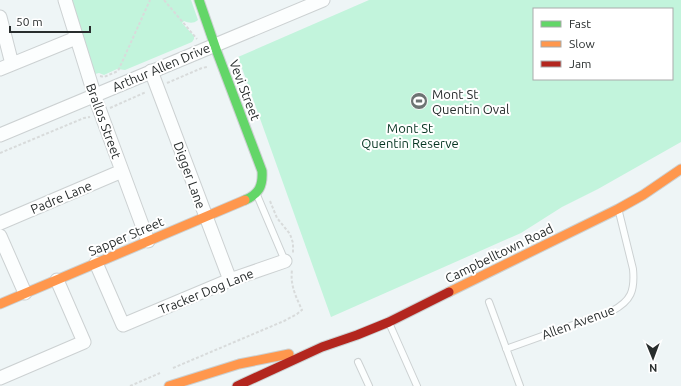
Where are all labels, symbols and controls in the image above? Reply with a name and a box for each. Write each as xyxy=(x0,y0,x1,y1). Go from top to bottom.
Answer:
scale bar xyxy=(10,8,90,34)
legend xyxy=(533,8,673,80)
text: 50 m xyxy=(16,15,43,28)
text: Fast xyxy=(569,17,591,30)
text: Slow xyxy=(569,37,595,50)
street label: Arthur Allen Drive xyxy=(110,40,212,94)
text: Jam xyxy=(569,57,591,70)
street label: Vevi Street xyxy=(227,58,263,122)
street label: Brallos Street xyxy=(84,81,124,161)
place label: Mont St Quentin Oval xyxy=(432,87,510,117)
sports icon: Mont St Quentin Oval xyxy=(409,91,429,111)
park label: Mont St Quentin Reserve xyxy=(361,121,459,151)
street label: Digger Lane xyxy=(171,140,209,210)
street label: Padre Lane xyxy=(28,178,94,216)
street label: Sapper Street xyxy=(86,214,166,258)
street label: Campbelltown Road xyxy=(443,221,555,285)
street label: Tracker Dog Lane xyxy=(157,266,255,316)
street label: Allen Avenue xyxy=(540,302,616,342)
north arrow xyxy=(633,338,673,378)
text: N xyxy=(649,362,657,374)

